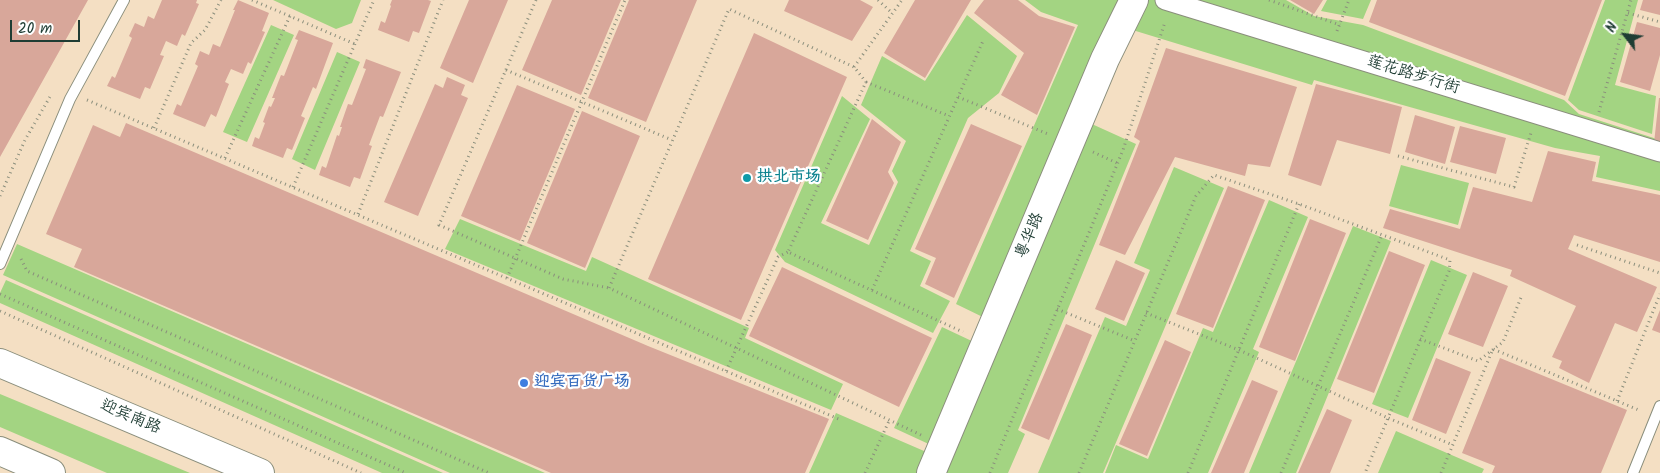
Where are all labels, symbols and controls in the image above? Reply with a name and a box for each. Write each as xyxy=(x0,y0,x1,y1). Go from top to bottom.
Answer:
scale bar xyxy=(12,10,82,42)
north arrow xyxy=(1600,10,1650,60)
text: 20 m xyxy=(18,17,52,41)
text: N xyxy=(1600,18,1624,37)
street label: 莲花路步行街 xyxy=(1364,53,1462,99)
place label: 拱北市场 xyxy=(757,168,821,188)
marker: 拱北市场 xyxy=(741,172,753,184)
street label: 粤华路 xyxy=(1013,210,1049,262)
place label: 迎宾百货广场 xyxy=(534,373,630,393)
marker: 迎宾百货广场 xyxy=(518,377,530,389)
street label: 迎宾南路 xyxy=(97,397,163,439)

